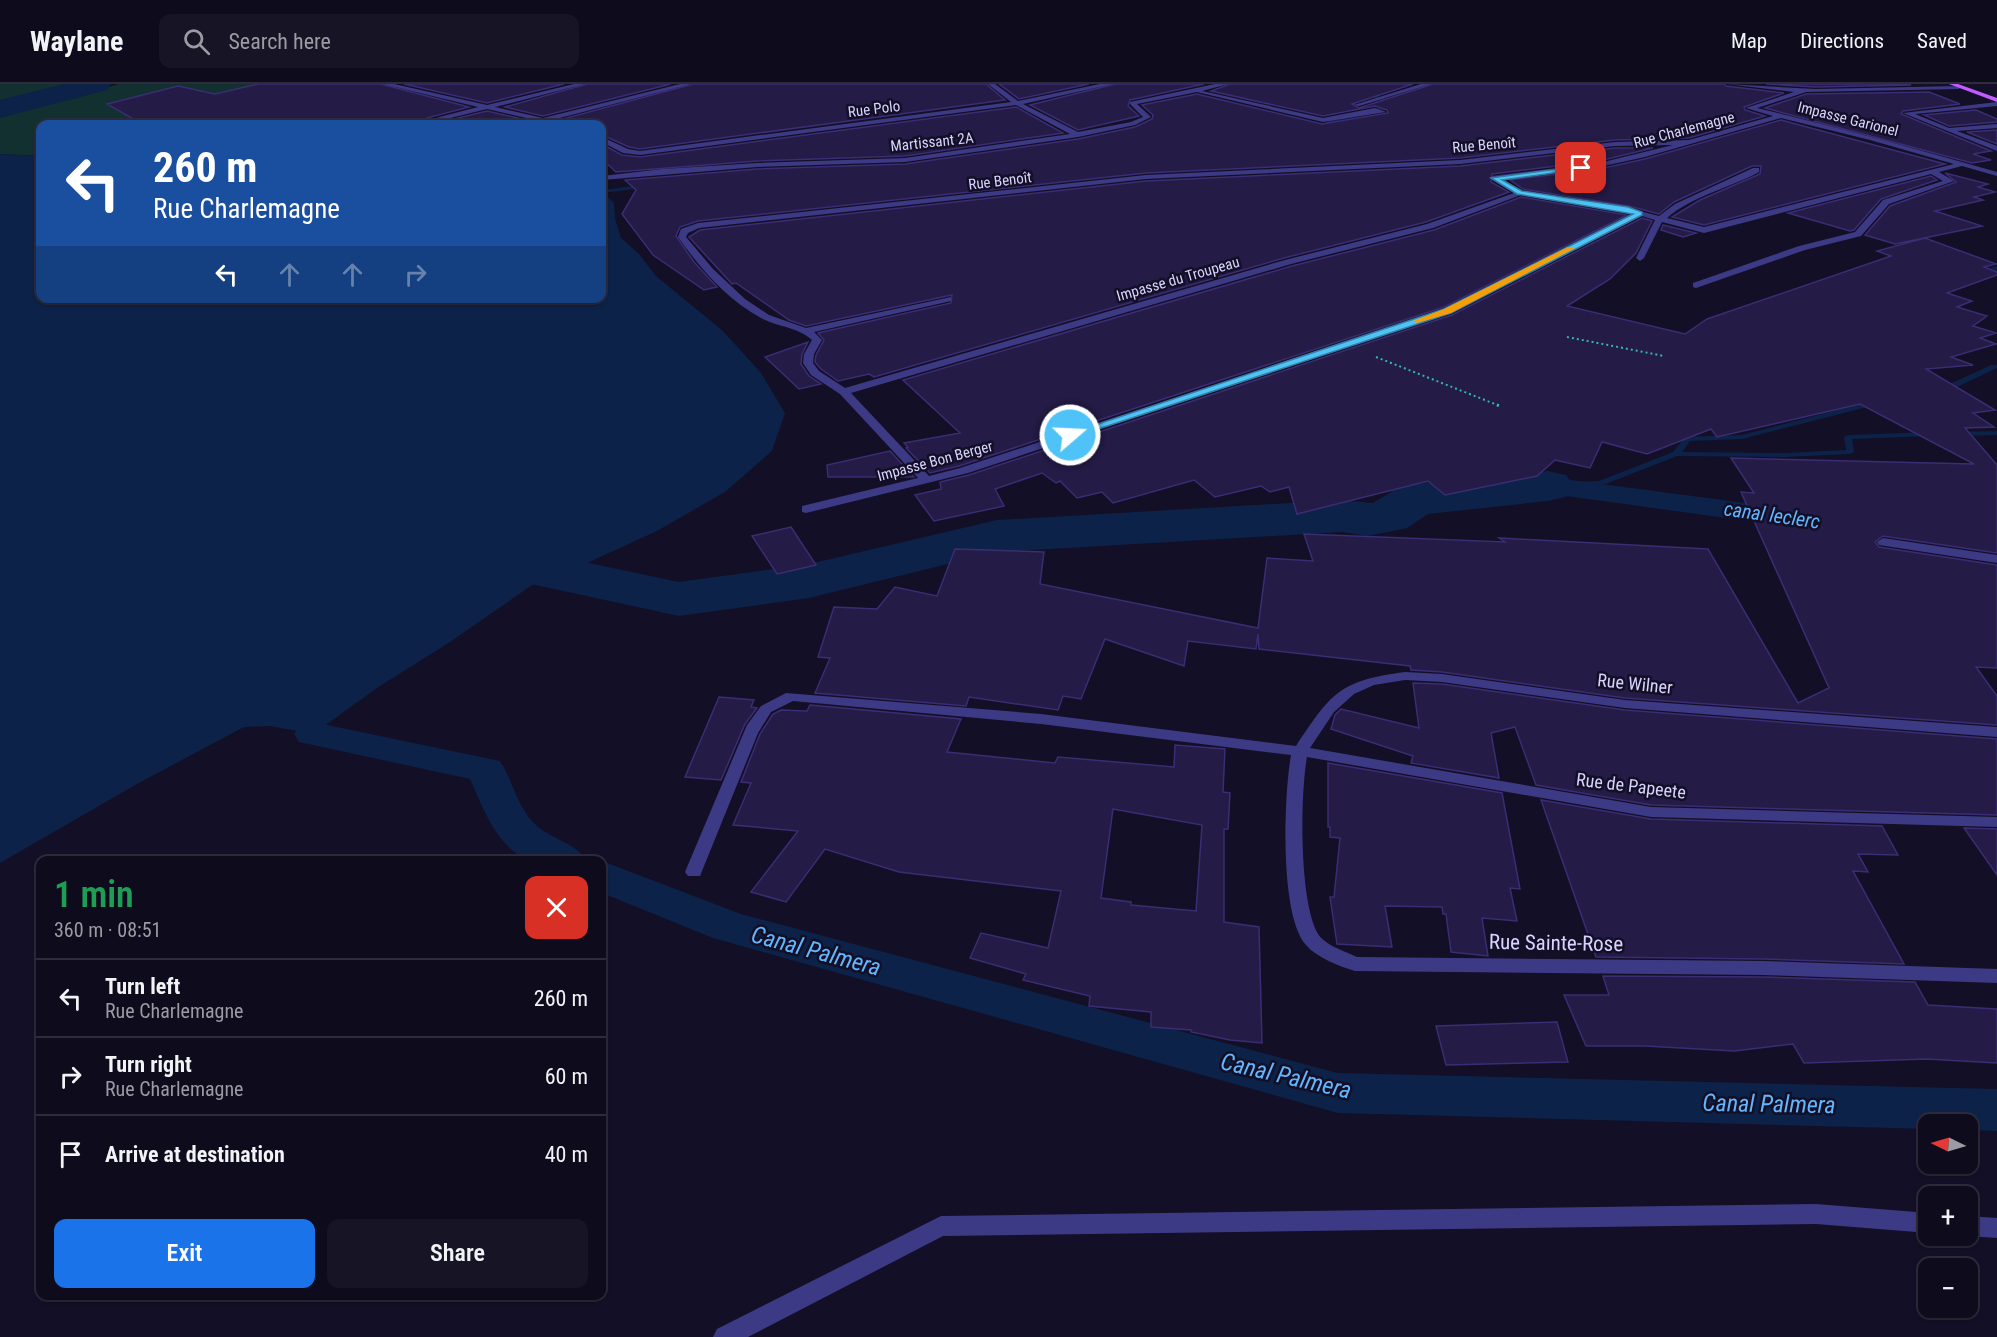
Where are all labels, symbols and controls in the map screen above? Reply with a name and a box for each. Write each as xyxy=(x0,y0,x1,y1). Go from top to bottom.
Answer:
search box xyxy=(159,14,579,68)
text: Waylane xyxy=(30,25,123,58)
icon: search xyxy=(180,25,213,58)
text: Search here xyxy=(228,29,331,54)
text: Map xyxy=(1731,29,1767,53)
text: Directions xyxy=(1800,29,1884,53)
text: Saved xyxy=(1917,29,1967,53)
street label: Rue Polo xyxy=(847,97,901,121)
street label: Impasse Garionel xyxy=(1796,98,1900,140)
street label: Rue Charlemagne xyxy=(1632,108,1736,152)
street label: Martissant 2A xyxy=(890,129,975,155)
street label: Rue Benoît xyxy=(1452,133,1516,157)
pin xyxy=(1555,142,1606,193)
text: 260 m xyxy=(153,143,258,192)
icon: left xyxy=(54,144,132,222)
icon: arrive xyxy=(1564,151,1597,184)
street label: Rue Benoît xyxy=(967,168,1033,194)
text: Rue Charlemagne xyxy=(153,193,340,225)
street label: Impasse du Troupeau xyxy=(1115,253,1241,305)
icon: left xyxy=(210,258,243,291)
icon: ahead xyxy=(273,258,306,291)
icon: ahead xyxy=(336,258,369,291)
icon: right xyxy=(399,258,432,291)
position arrow xyxy=(1038,403,1102,467)
street label: Impasse Bon Berger xyxy=(875,437,995,485)
water label: canal leclerc xyxy=(1722,496,1822,534)
street label: Rue Wilner xyxy=(1596,669,1674,698)
street label: Rue de Papeete xyxy=(1575,768,1687,803)
text: 1 min xyxy=(54,874,134,916)
button: close xyxy=(525,876,588,939)
text: 360 m · 08:51 xyxy=(54,918,161,942)
water label: Canal Palmera xyxy=(748,920,884,982)
street label: Rue Sainte-Rose xyxy=(1489,930,1623,956)
text: Turn left xyxy=(105,974,180,999)
icon: left xyxy=(54,982,87,1015)
text: 260 m xyxy=(534,986,588,1011)
text: Rue Charlemagne xyxy=(105,999,243,1023)
water label: Canal Palmera xyxy=(1218,1047,1354,1105)
text: Turn right xyxy=(105,1052,192,1077)
icon: right xyxy=(54,1060,87,1093)
text: 60 m xyxy=(545,1064,588,1089)
text: Rue Charlemagne xyxy=(105,1077,243,1101)
water label: Canal Palmera xyxy=(1702,1089,1836,1119)
north arrow xyxy=(1918,1114,1978,1174)
map controls xyxy=(1918,1114,1978,1318)
icon: arrive xyxy=(54,1138,87,1171)
text: Arrive at destination xyxy=(105,1142,285,1167)
text: 40 m xyxy=(545,1142,588,1167)
button: + xyxy=(1918,1186,1978,1246)
button: Exit xyxy=(54,1219,315,1288)
button: Share xyxy=(327,1219,588,1288)
button: − xyxy=(1918,1258,1978,1318)

